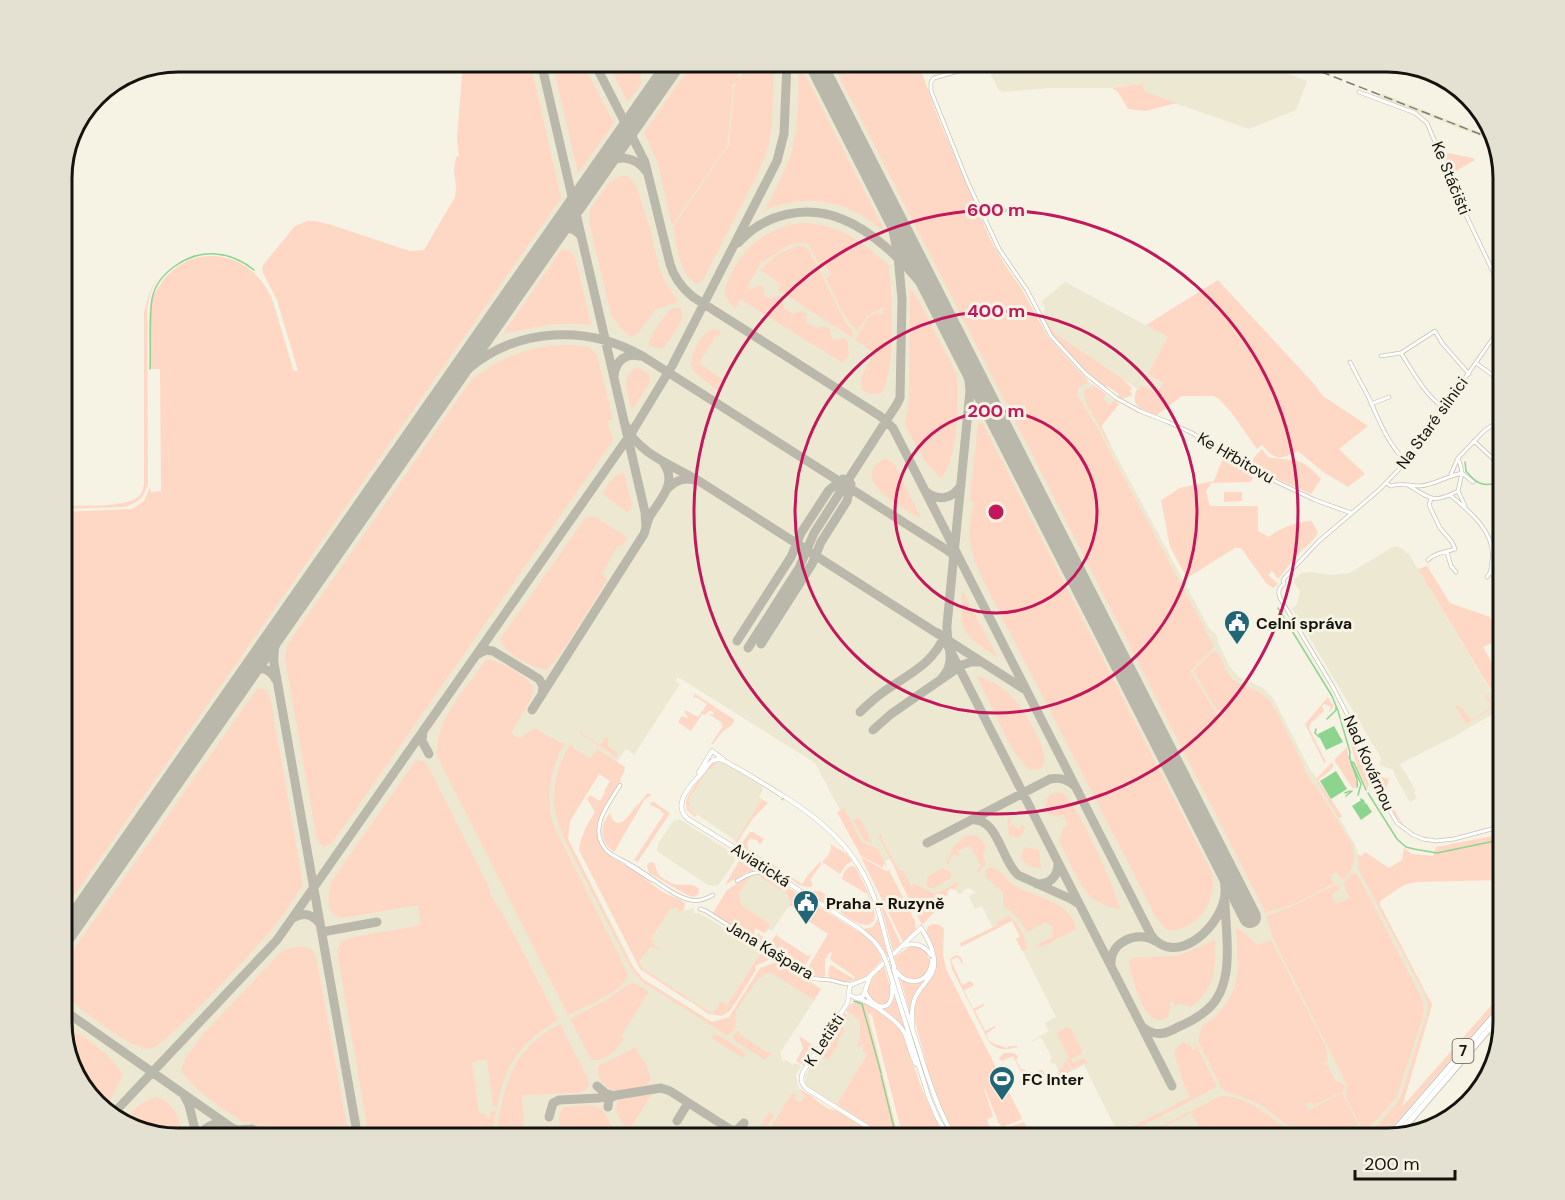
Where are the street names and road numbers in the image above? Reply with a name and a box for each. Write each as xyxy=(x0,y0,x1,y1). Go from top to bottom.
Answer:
street label: Ke Stáčišti xyxy=(1427,138,1475,218)
street label: Na Staré silnici xyxy=(1392,373,1472,473)
street label: Ke Hřbitovu xyxy=(1194,428,1278,488)
street label: Nad Kovárnou xyxy=(1339,712,1399,814)
street label: Aviatická xyxy=(727,838,795,892)
street label: Jana Kašpara xyxy=(723,916,817,984)
street label: K Letišti xyxy=(799,1010,849,1070)
road number: 7 xyxy=(1452,1039,1474,1063)

